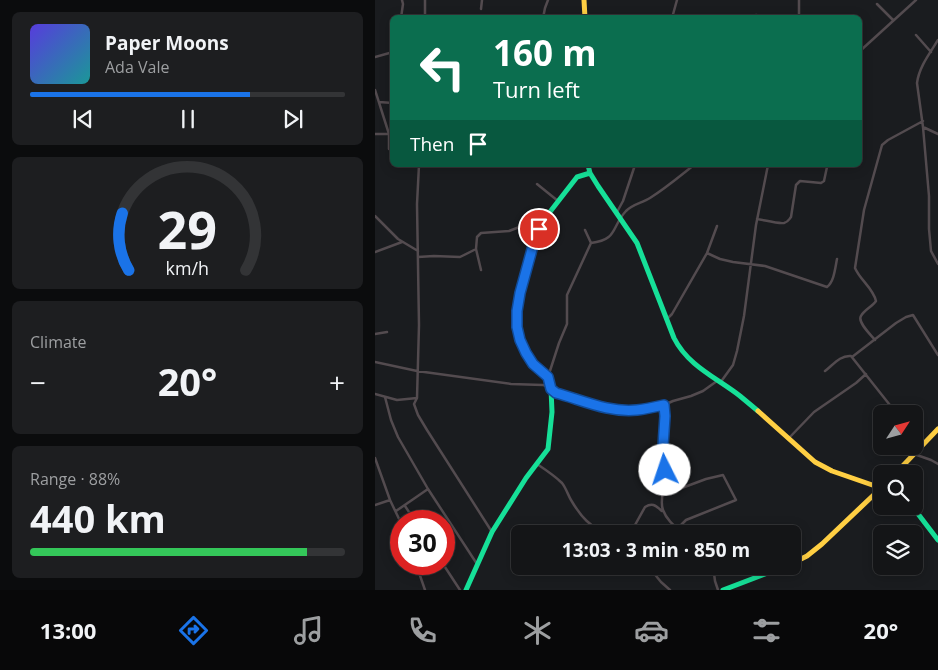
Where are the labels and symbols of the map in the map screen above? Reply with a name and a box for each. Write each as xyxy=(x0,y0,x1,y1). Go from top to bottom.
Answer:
pin xyxy=(518,208,560,250)
north arrow xyxy=(873,405,923,455)
position arrow xyxy=(638,443,690,495)
speed limit sign: 30 xyxy=(390,510,455,575)

